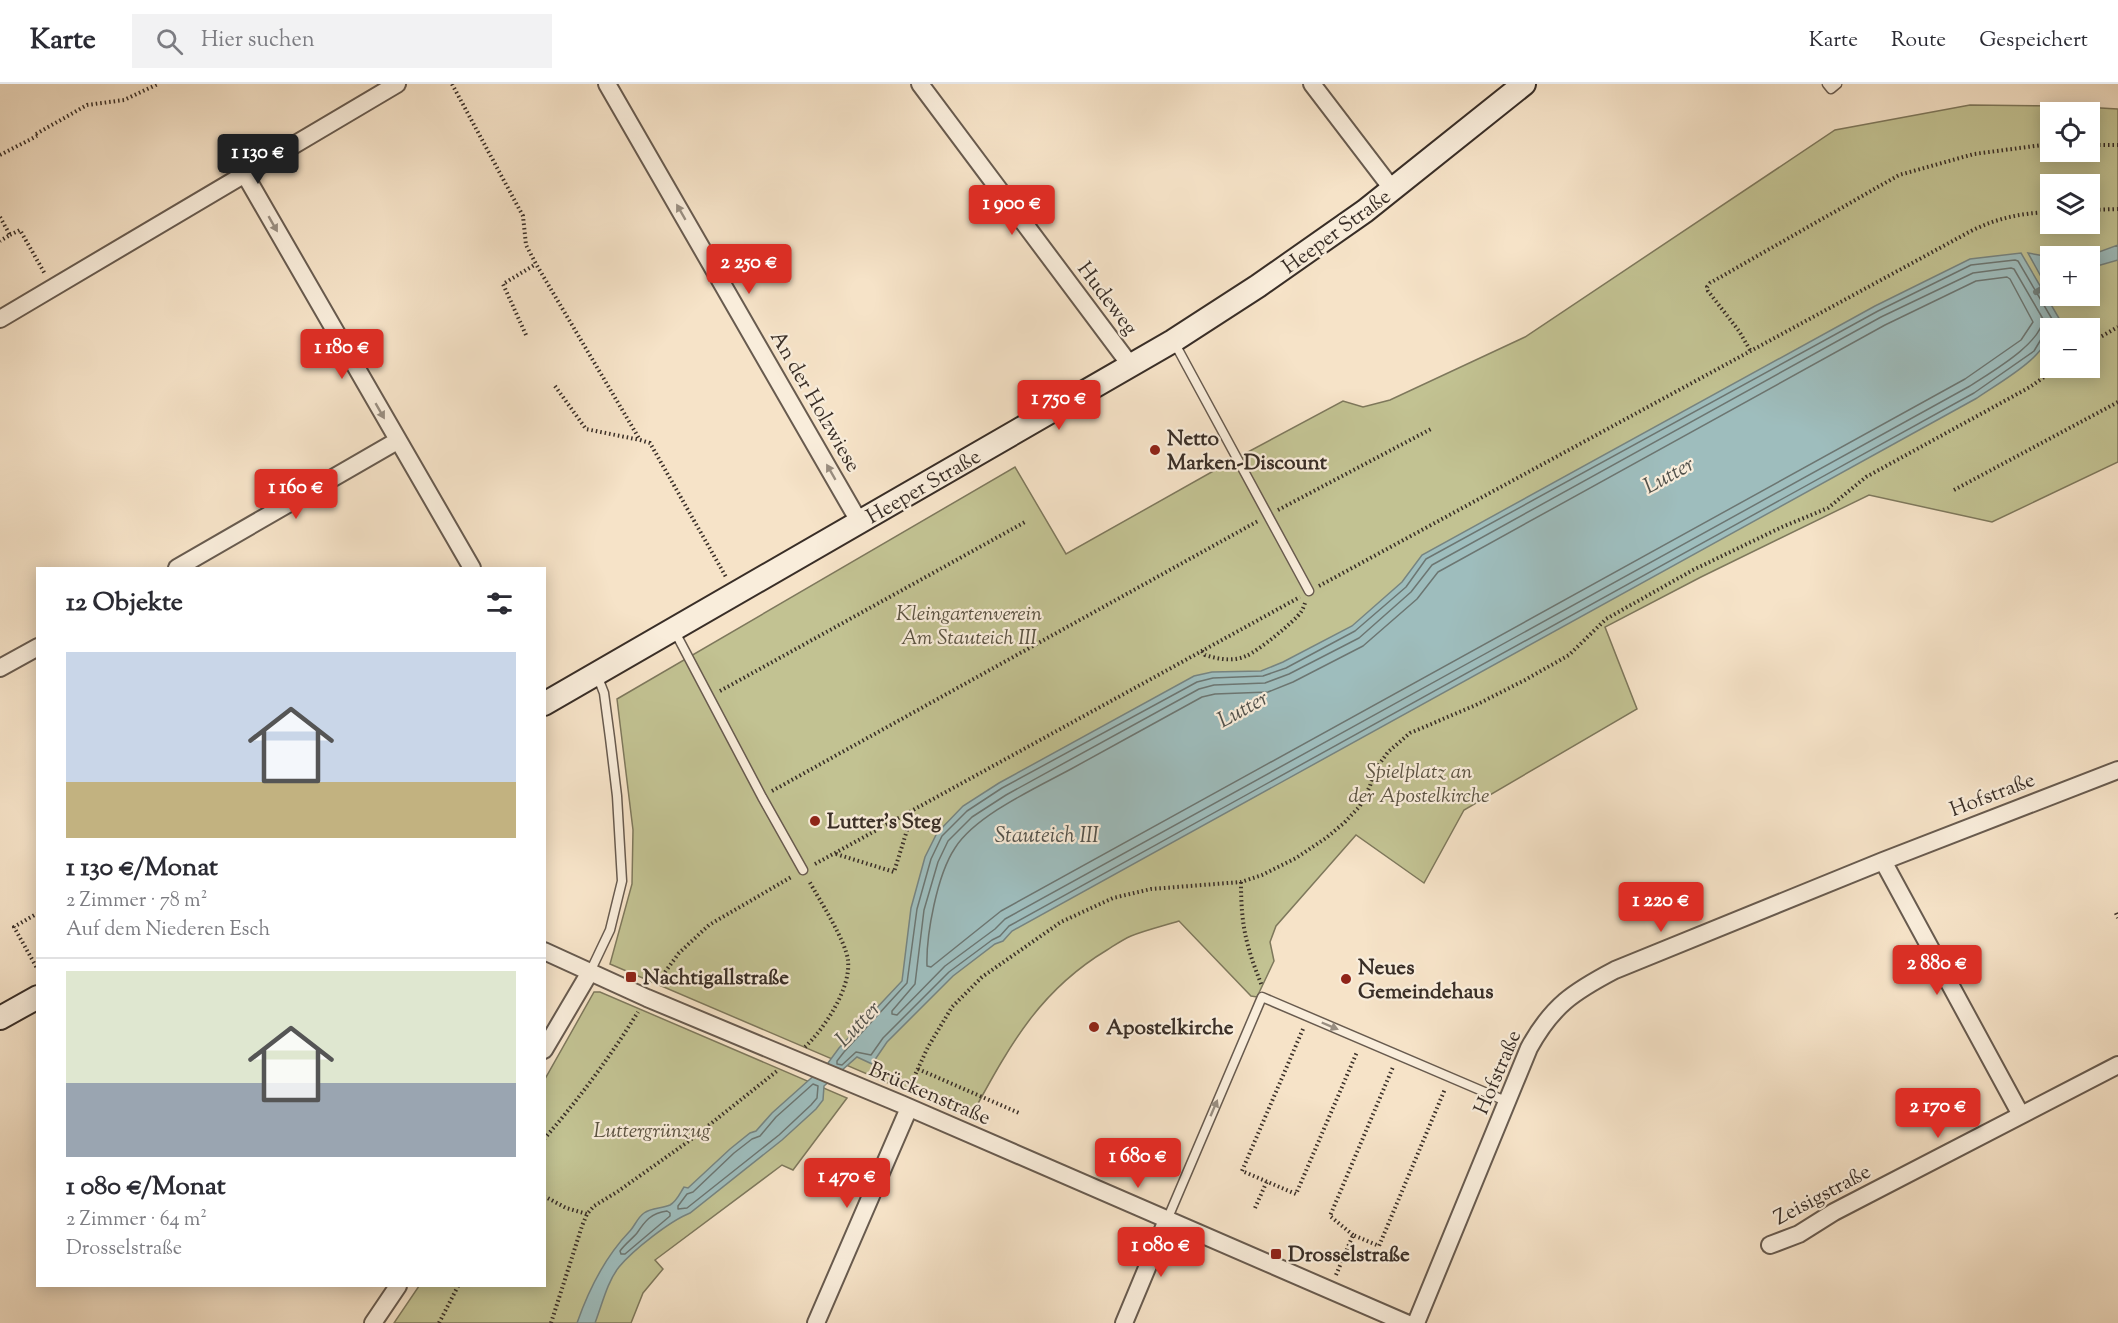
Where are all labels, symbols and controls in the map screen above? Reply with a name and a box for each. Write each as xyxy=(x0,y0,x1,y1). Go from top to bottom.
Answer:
search box xyxy=(132,14,552,68)
text: Karte xyxy=(30,21,96,61)
icon: search xyxy=(153,25,186,58)
text: Hier suchen xyxy=(201,25,315,57)
text: Karte xyxy=(1809,26,1858,56)
text: Route xyxy=(1891,26,1946,56)
text: Gespeichert xyxy=(1979,26,2088,56)
map controls xyxy=(2040,102,2100,378)
button: locate xyxy=(2040,102,2100,162)
pin: 1 130 € xyxy=(203,134,313,185)
text: 1 130 € xyxy=(232,139,284,168)
button: layers xyxy=(2040,174,2100,234)
street label: Heeper Straße xyxy=(1277,183,1398,282)
pin: 1 900 € xyxy=(957,185,1067,236)
text: 1 900 € xyxy=(983,190,1041,219)
one-way arrow xyxy=(676,203,686,220)
one-way arrow xyxy=(268,216,278,233)
pin: 2 250 € xyxy=(694,244,804,295)
button: + xyxy=(2040,246,2100,306)
text: 2 250 € xyxy=(721,249,777,278)
street label: Hudeweg xyxy=(1069,256,1144,342)
button: − xyxy=(2040,318,2100,378)
street label: An der Holzwiese xyxy=(762,326,867,478)
pin: 1 180 € xyxy=(287,329,397,380)
text: 1 180 € xyxy=(315,334,369,363)
pin: 1 750 € xyxy=(1004,380,1114,431)
text: 1 750 € xyxy=(1031,385,1087,414)
one-way arrow xyxy=(375,403,385,420)
place label: Netto Marken-Discount xyxy=(1167,425,1328,479)
street label: Heeper Straße xyxy=(861,443,987,533)
marker: Netto Marken-Discount xyxy=(1148,443,1162,457)
water label: Lutter xyxy=(1638,449,1701,504)
one-way arrow xyxy=(826,463,836,480)
pin: 1 160 € xyxy=(241,469,351,520)
text: 1 160 € xyxy=(269,474,323,503)
text: 12 Objekte xyxy=(66,585,183,622)
icon: filters xyxy=(483,587,516,620)
park label: Kleingartenverein Am Stauteich III xyxy=(896,600,1042,654)
water label: Lutter xyxy=(1212,683,1275,738)
icon: home xyxy=(237,691,345,799)
park label: Spielplatz an der Apostelkirche xyxy=(1348,758,1490,812)
street label: Hofstraße xyxy=(1946,766,2040,826)
place label: Lutter's Steg xyxy=(827,808,942,838)
marker: Lutter's Steg xyxy=(808,814,822,828)
water label: Stauteich III xyxy=(995,821,1099,853)
text: 1 130 €/Monat xyxy=(66,850,218,887)
pin: 1 220 € xyxy=(1606,882,1716,933)
text: 2 Zimmer · 78 m² xyxy=(66,887,207,916)
text: 1 220 € xyxy=(1633,887,1689,916)
text: Auf dem Niederen Esch xyxy=(66,916,270,945)
pin: 2 880 € xyxy=(1882,945,1992,996)
text: 2 880 € xyxy=(1907,950,1967,979)
place label: Neues Gemeindehaus xyxy=(1358,954,1493,1008)
place label: Nachtigallstraße xyxy=(643,964,789,994)
marker: Nachtigallstraße xyxy=(624,970,638,984)
marker: Neues Gemeindehaus xyxy=(1339,972,1353,986)
water label: Lutter xyxy=(829,994,890,1056)
icon: home xyxy=(237,1010,345,1118)
place label: Apostelkirche xyxy=(1106,1014,1234,1044)
marker: Apostelkirche xyxy=(1087,1020,1101,1034)
one-way arrow xyxy=(1321,1022,1339,1031)
street label: Hofstraße xyxy=(1468,1026,1530,1120)
street label: Brückenstraße xyxy=(864,1056,995,1134)
pin: 2 170 € xyxy=(1883,1088,1993,1139)
text: 2 170 € xyxy=(1909,1093,1967,1122)
one-way arrow xyxy=(1209,1099,1219,1117)
park label: Luttergrünzug xyxy=(593,1117,711,1147)
pin: 1 680 € xyxy=(1083,1138,1193,1189)
text: 1 680 € xyxy=(1109,1143,1167,1172)
pin: 1 470 € xyxy=(792,1158,902,1209)
street label: Zeisigstraße xyxy=(1769,1158,1877,1234)
text: 1 470 € xyxy=(818,1163,876,1192)
text: 1 080 €/Monat xyxy=(66,1169,226,1206)
text: 2 Zimmer · 64 m² xyxy=(66,1206,207,1235)
pin: 1 080 € xyxy=(1106,1227,1216,1278)
text: 1 080 € xyxy=(1132,1232,1190,1261)
text: Drosselstraße xyxy=(66,1235,182,1264)
place label: Drosselstraße xyxy=(1288,1241,1410,1271)
marker: Drosselstraße xyxy=(1269,1247,1283,1261)

